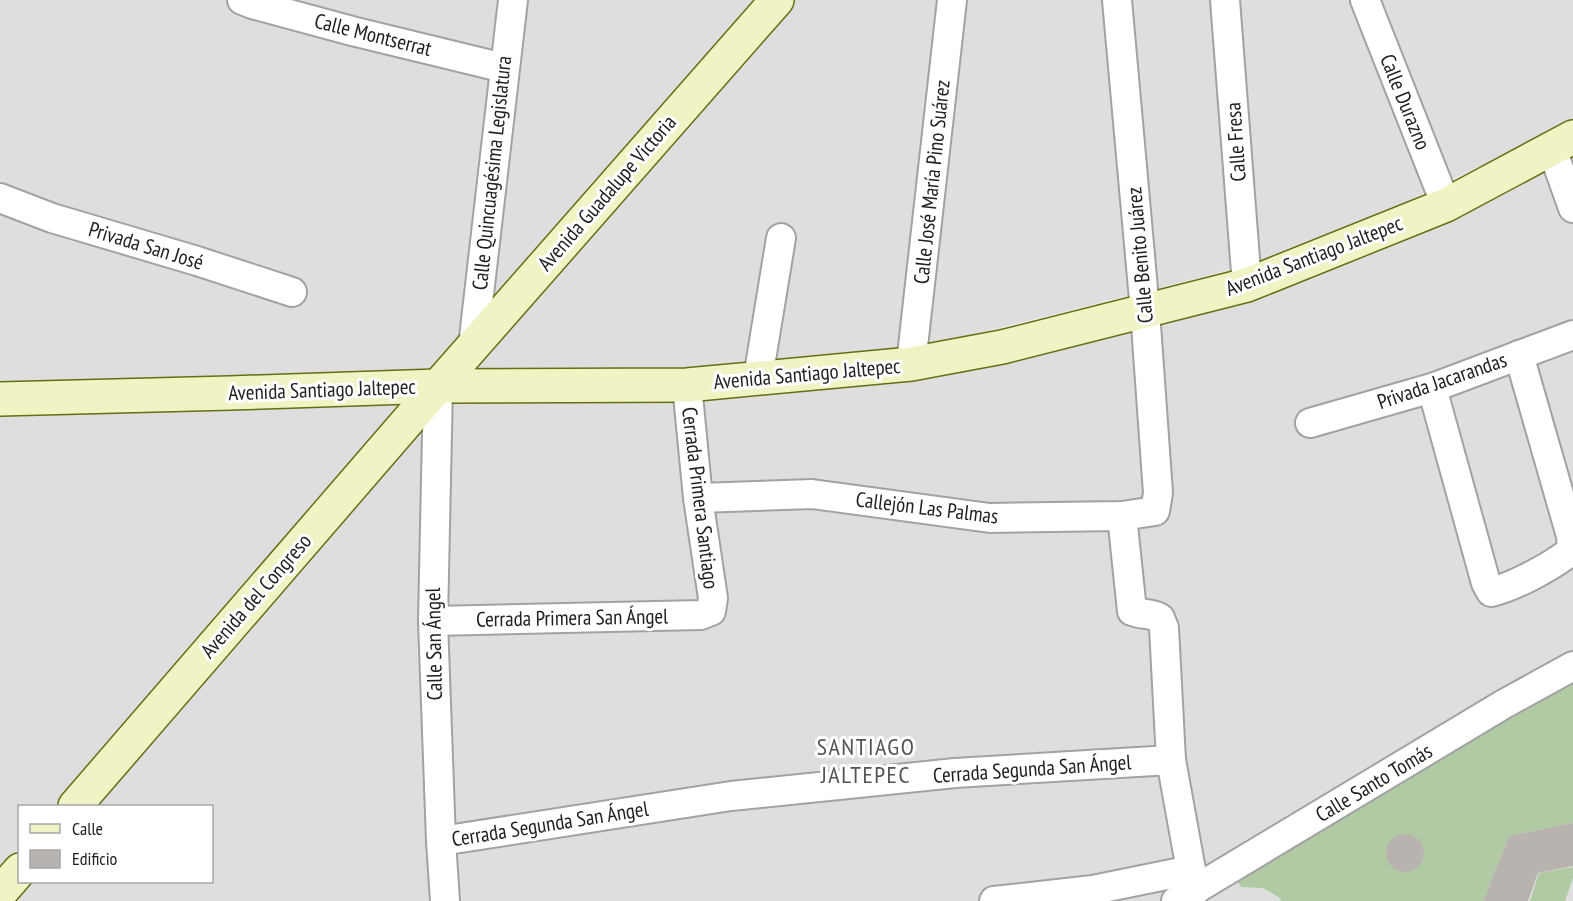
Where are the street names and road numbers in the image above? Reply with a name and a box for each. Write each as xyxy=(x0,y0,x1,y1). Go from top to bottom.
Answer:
street label: Calle Montserrat xyxy=(312,7,435,62)
street label: Calle Durazno xyxy=(1374,50,1437,154)
street label: Calle Quincuagésima Legislatura xyxy=(466,55,517,291)
street label: Calle José María Pino Suárez xyxy=(907,79,956,285)
street label: Calle Fresa xyxy=(1219,102,1252,183)
street label: Avenida Guadalupe Victoria xyxy=(531,109,682,276)
street label: Calle Benito Juárez xyxy=(1120,186,1159,324)
street label: Avenida Santiago Jaltepec xyxy=(1221,209,1407,302)
street label: Privada San José xyxy=(85,215,207,276)
street label: Privada Jacarandas xyxy=(1374,346,1510,415)
street label: Avenida Santiago Jaltepec xyxy=(712,352,902,395)
street label: Avenida Santiago Jaltepec xyxy=(228,373,417,406)
street label: Cerrada Primera Santiago xyxy=(676,405,725,591)
street label: Callejón Las Palmas xyxy=(854,485,1000,530)
street label: Avenida del Congreso xyxy=(194,528,317,663)
street label: Calle San Ángel xyxy=(419,587,448,701)
street label: Cerrada Primera San Ángel xyxy=(476,602,668,633)
street label: Calle Santo Tomás xyxy=(1311,737,1437,828)
street label: Cerrada Segunda San Ángel xyxy=(932,748,1132,789)
street label: Cerrada Segunda San Ángel xyxy=(450,795,650,852)

